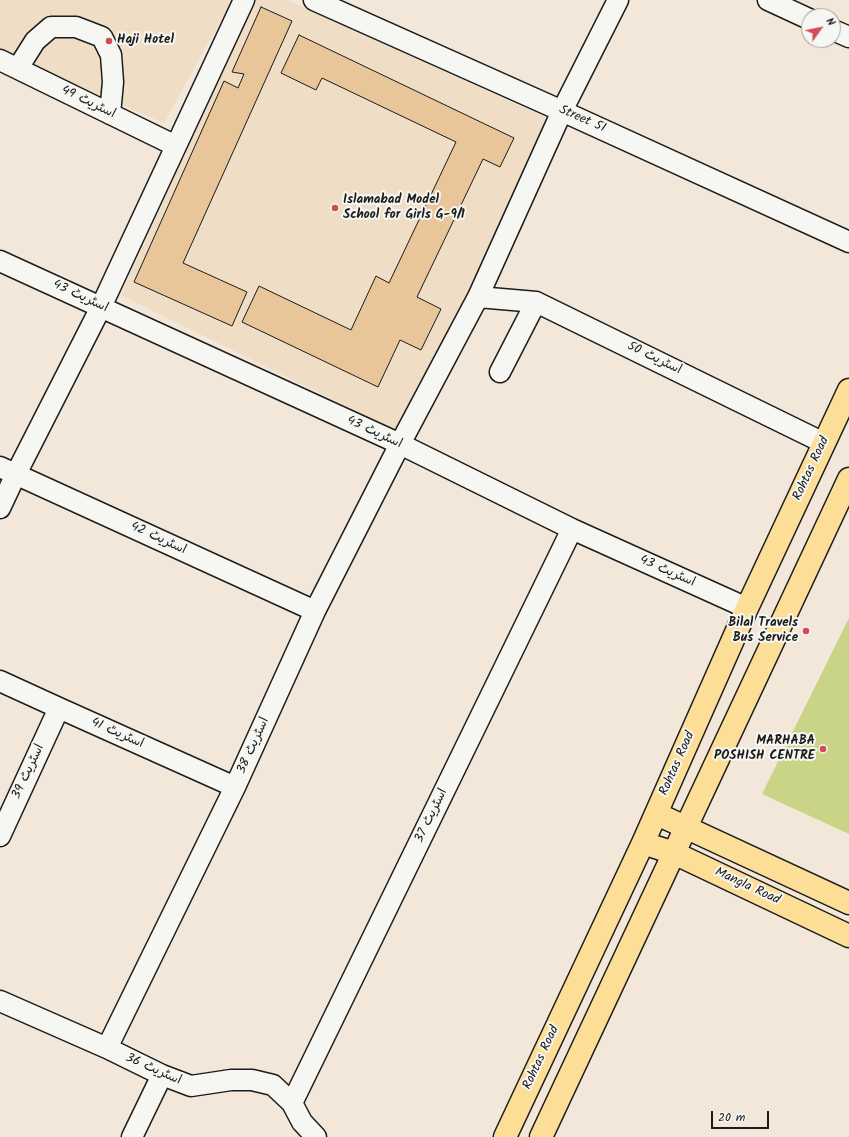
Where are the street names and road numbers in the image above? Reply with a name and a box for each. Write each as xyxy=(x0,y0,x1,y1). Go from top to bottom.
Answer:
street label: اسٹریٹ 49 xyxy=(58,83,118,123)
street label: Street 51 xyxy=(556,103,608,137)
street label: اسٹریٹ 43 xyxy=(50,277,110,317)
street label: اسٹریٹ 50 xyxy=(624,339,684,379)
street label: اسٹریٹ 43 xyxy=(344,413,404,453)
street label: Rohtas Road xyxy=(790,435,834,503)
street label: اسٹریٹ 42 xyxy=(128,519,188,559)
street label: اسٹریٹ 43 xyxy=(637,553,697,591)
street label: اسٹریٹ 41 xyxy=(88,715,146,753)
street label: اسٹریٹ 38 xyxy=(235,715,273,777)
street label: Rohtas Road xyxy=(657,730,699,798)
street label: اسٹریٹ 39 xyxy=(10,742,48,802)
street label: اسٹریٹ 37 xyxy=(412,786,452,846)
street label: Mangla Road xyxy=(712,865,782,909)
street label: Rohtas Road xyxy=(520,1024,564,1092)
street label: اسٹریٹ 36 xyxy=(123,1051,183,1089)

